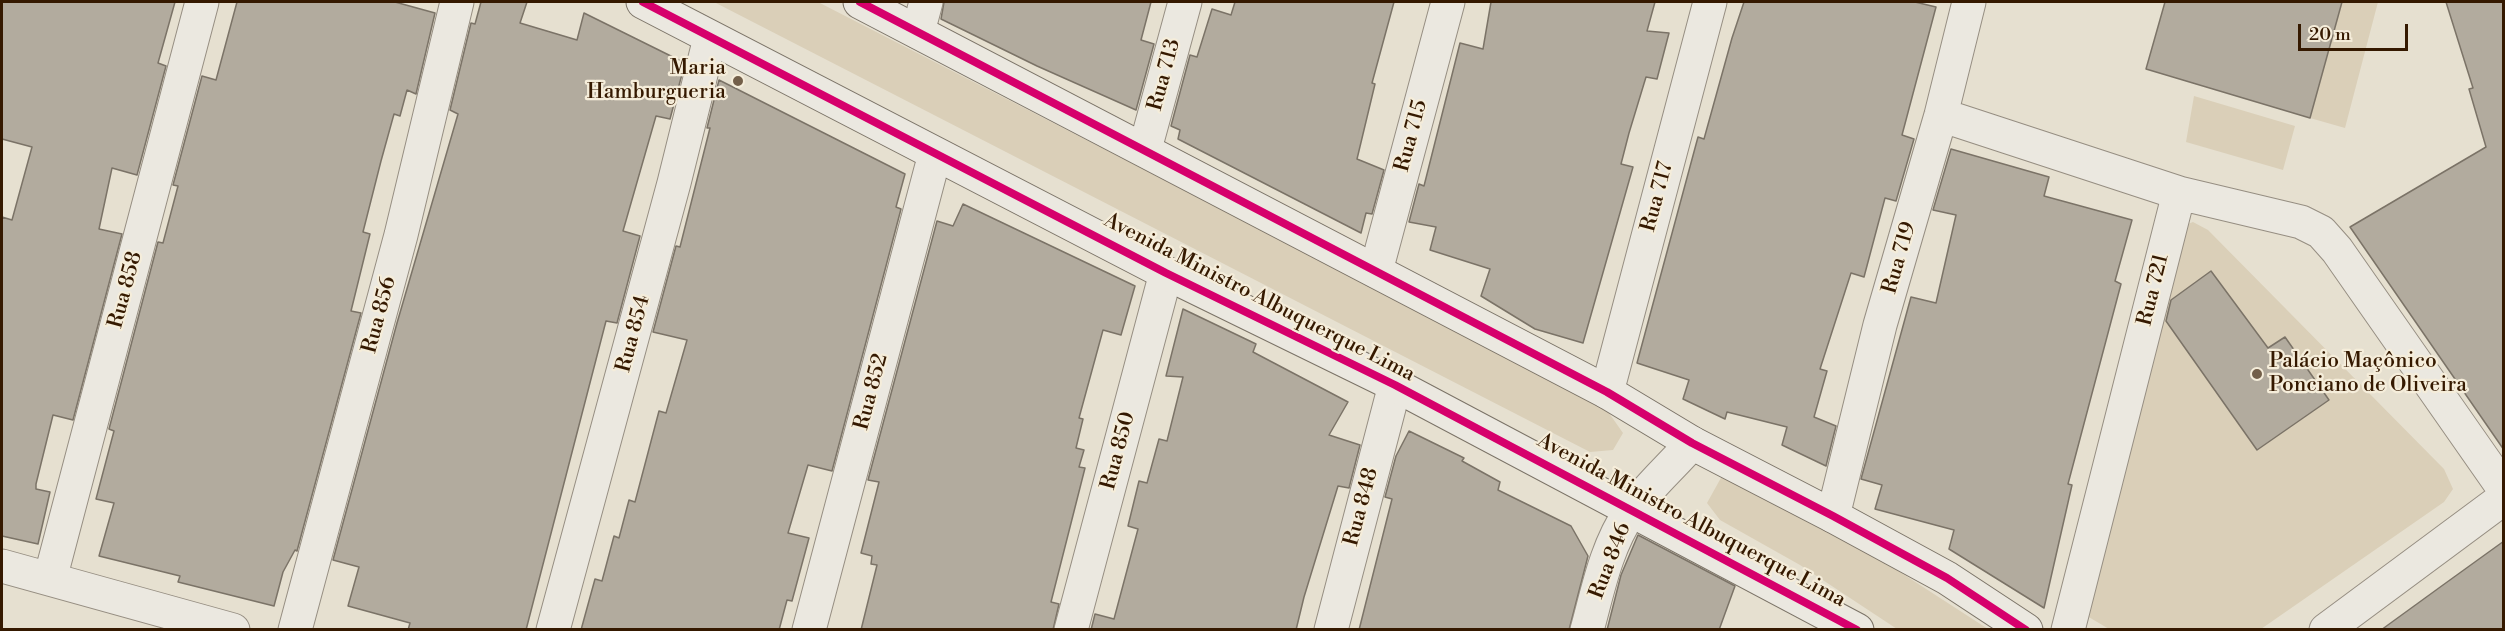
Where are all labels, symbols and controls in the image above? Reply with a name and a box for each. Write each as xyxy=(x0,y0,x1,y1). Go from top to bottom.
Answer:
scale bar xyxy=(2301,12,2410,50)
text: 20 m xyxy=(2309,23,2351,46)
street label: Rua 713 xyxy=(1143,36,1187,114)
place label: Maria Hamburgueria xyxy=(587,56,726,106)
marker: Maria Hamburgueria xyxy=(731,74,745,88)
street label: Rua 715 xyxy=(1390,97,1434,175)
street label: Rua 717 xyxy=(1637,159,1679,235)
street label: Avenida Ministro Albuquerque Lima xyxy=(1099,208,1419,388)
street label: Rua 719 xyxy=(1878,219,1922,297)
street label: Rua 858 xyxy=(104,249,148,331)
street label: Rua 721 xyxy=(2133,252,2175,328)
street label: Rua 856 xyxy=(358,274,402,356)
street label: Rua 854 xyxy=(612,293,656,375)
place label: Palácio Maçônico Ponciano de Oliveira xyxy=(2269,349,2467,399)
street label: Rua 852 xyxy=(850,351,894,433)
marker: Palácio Maçônico Ponciano de Oliveira xyxy=(2250,367,2264,381)
street label: Rua 850 xyxy=(1097,409,1141,493)
street label: Avenida Ministro Albuquerque Lima xyxy=(1532,429,1850,613)
street label: Rua 848 xyxy=(1339,465,1385,549)
street label: Rua 846 xyxy=(1585,519,1637,603)

